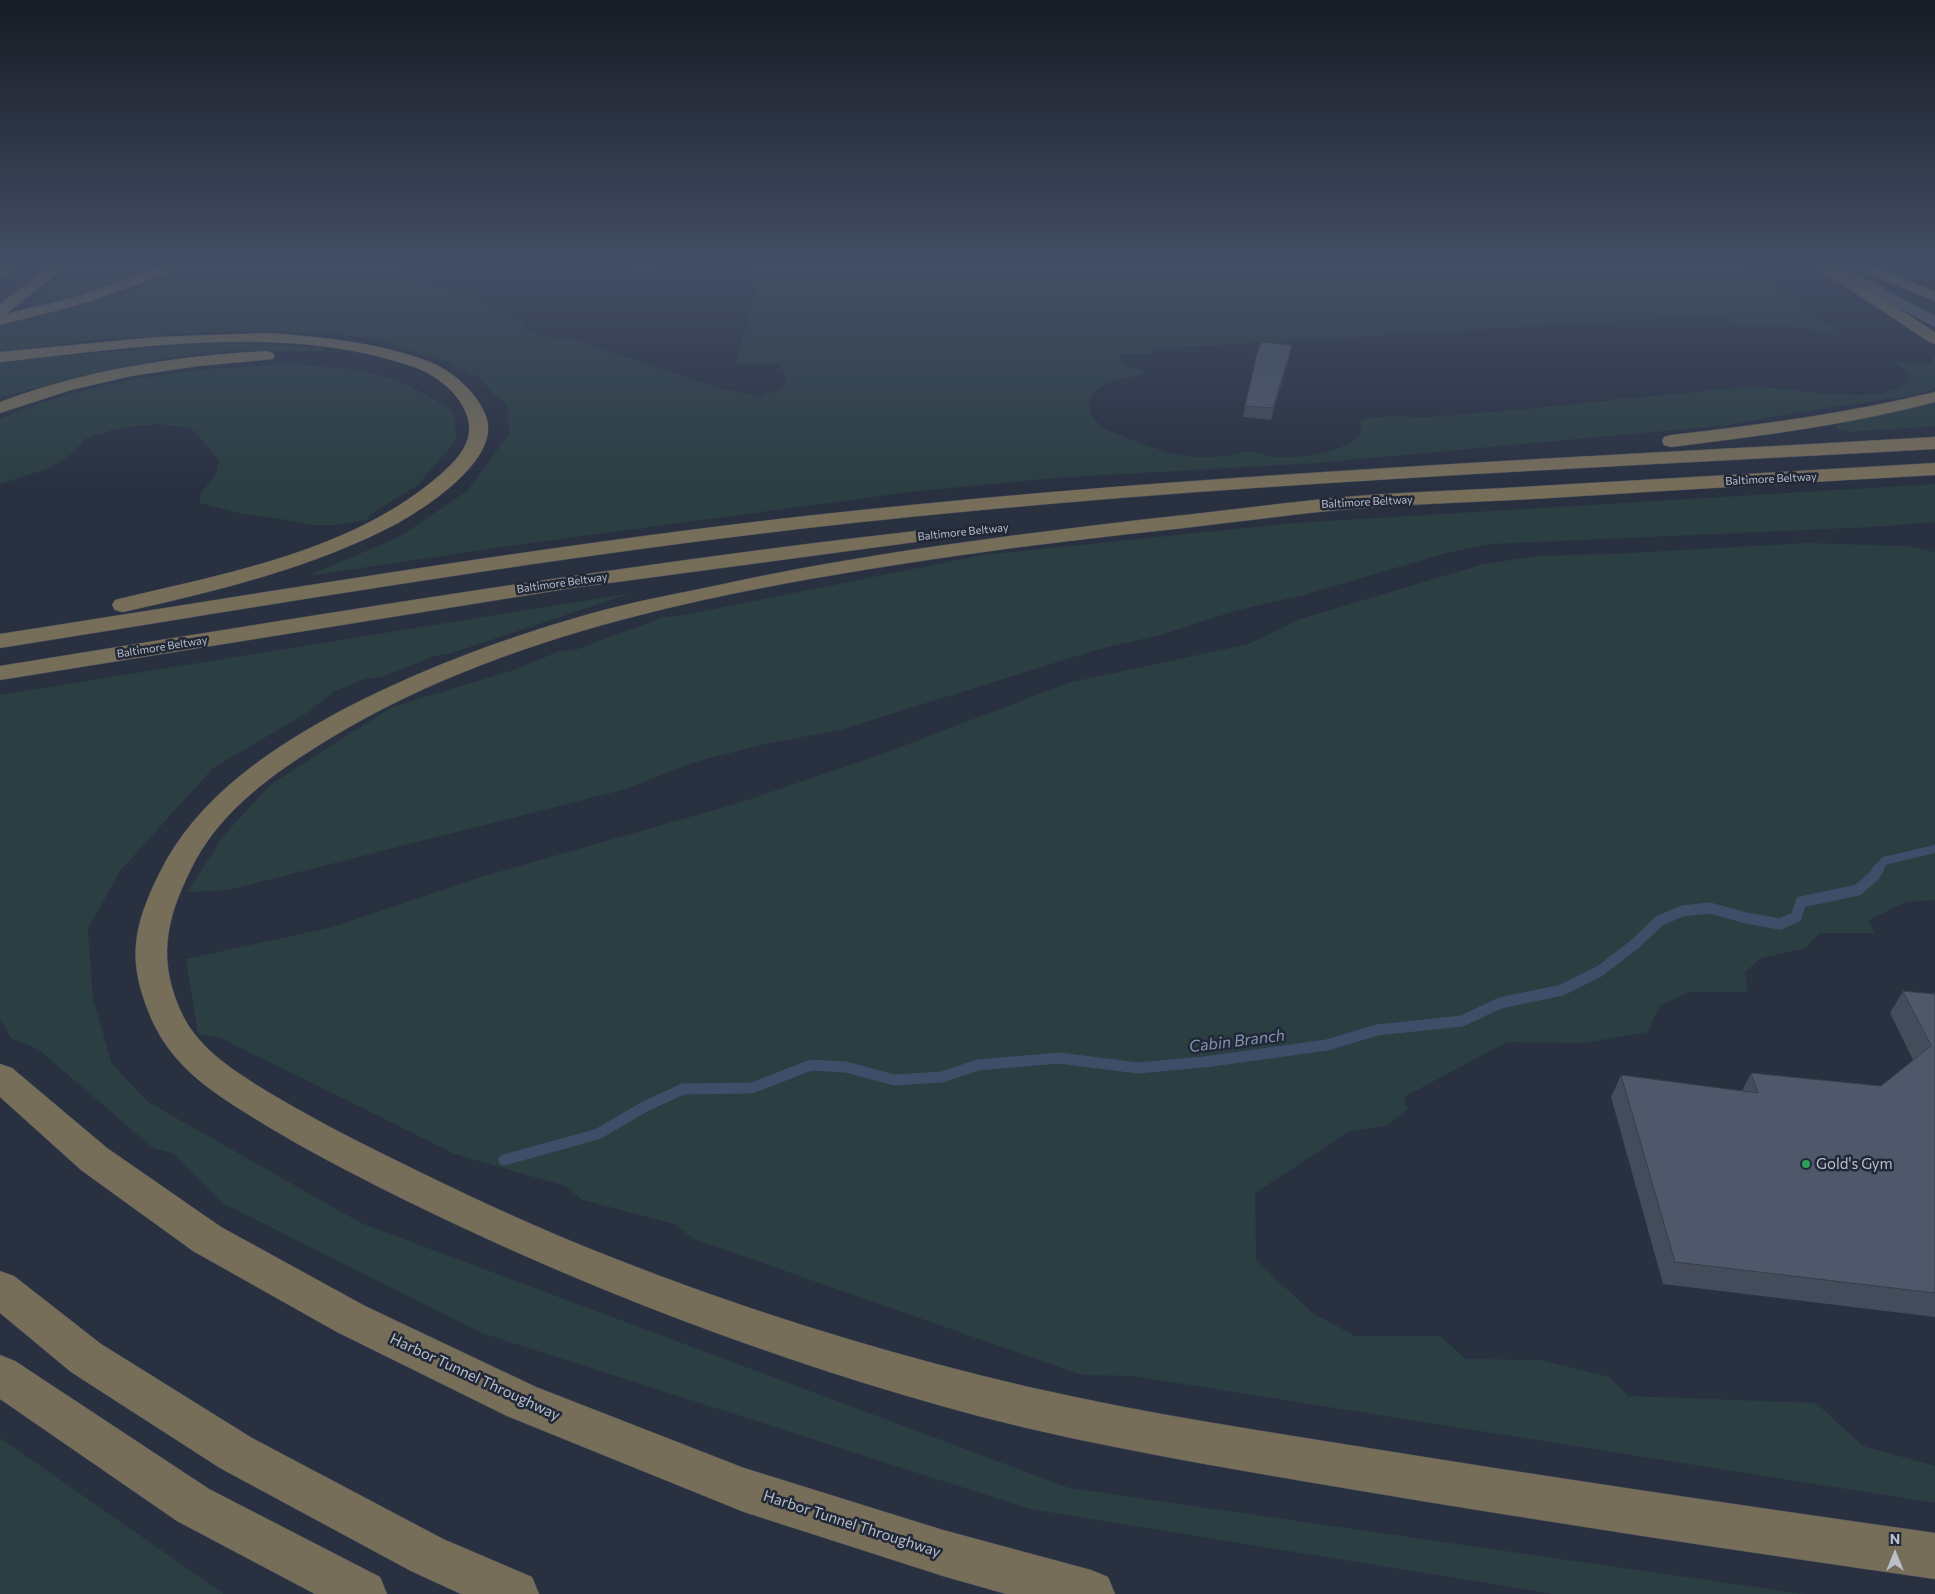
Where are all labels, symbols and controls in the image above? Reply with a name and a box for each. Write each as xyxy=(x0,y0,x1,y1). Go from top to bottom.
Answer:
street label: Baltimore Beltway xyxy=(1725,470,1817,488)
street label: Baltimore Beltway xyxy=(1321,493,1413,511)
street label: Baltimore Beltway xyxy=(917,521,1009,543)
street label: Baltimore Beltway xyxy=(516,570,608,596)
street label: Baltimore Beltway xyxy=(116,633,208,661)
water label: Cabin Branch xyxy=(1188,1026,1286,1056)
place label: Gold's Gym xyxy=(1816,1155,1893,1173)
marker: Gold's Gym xyxy=(1800,1158,1812,1170)
street label: Harbor Tunnel Throughway xyxy=(387,1330,563,1424)
street label: Harbor Tunnel Throughway xyxy=(761,1487,943,1561)
north arrow xyxy=(1870,1529,1920,1579)
text: N xyxy=(1890,1530,1900,1547)

